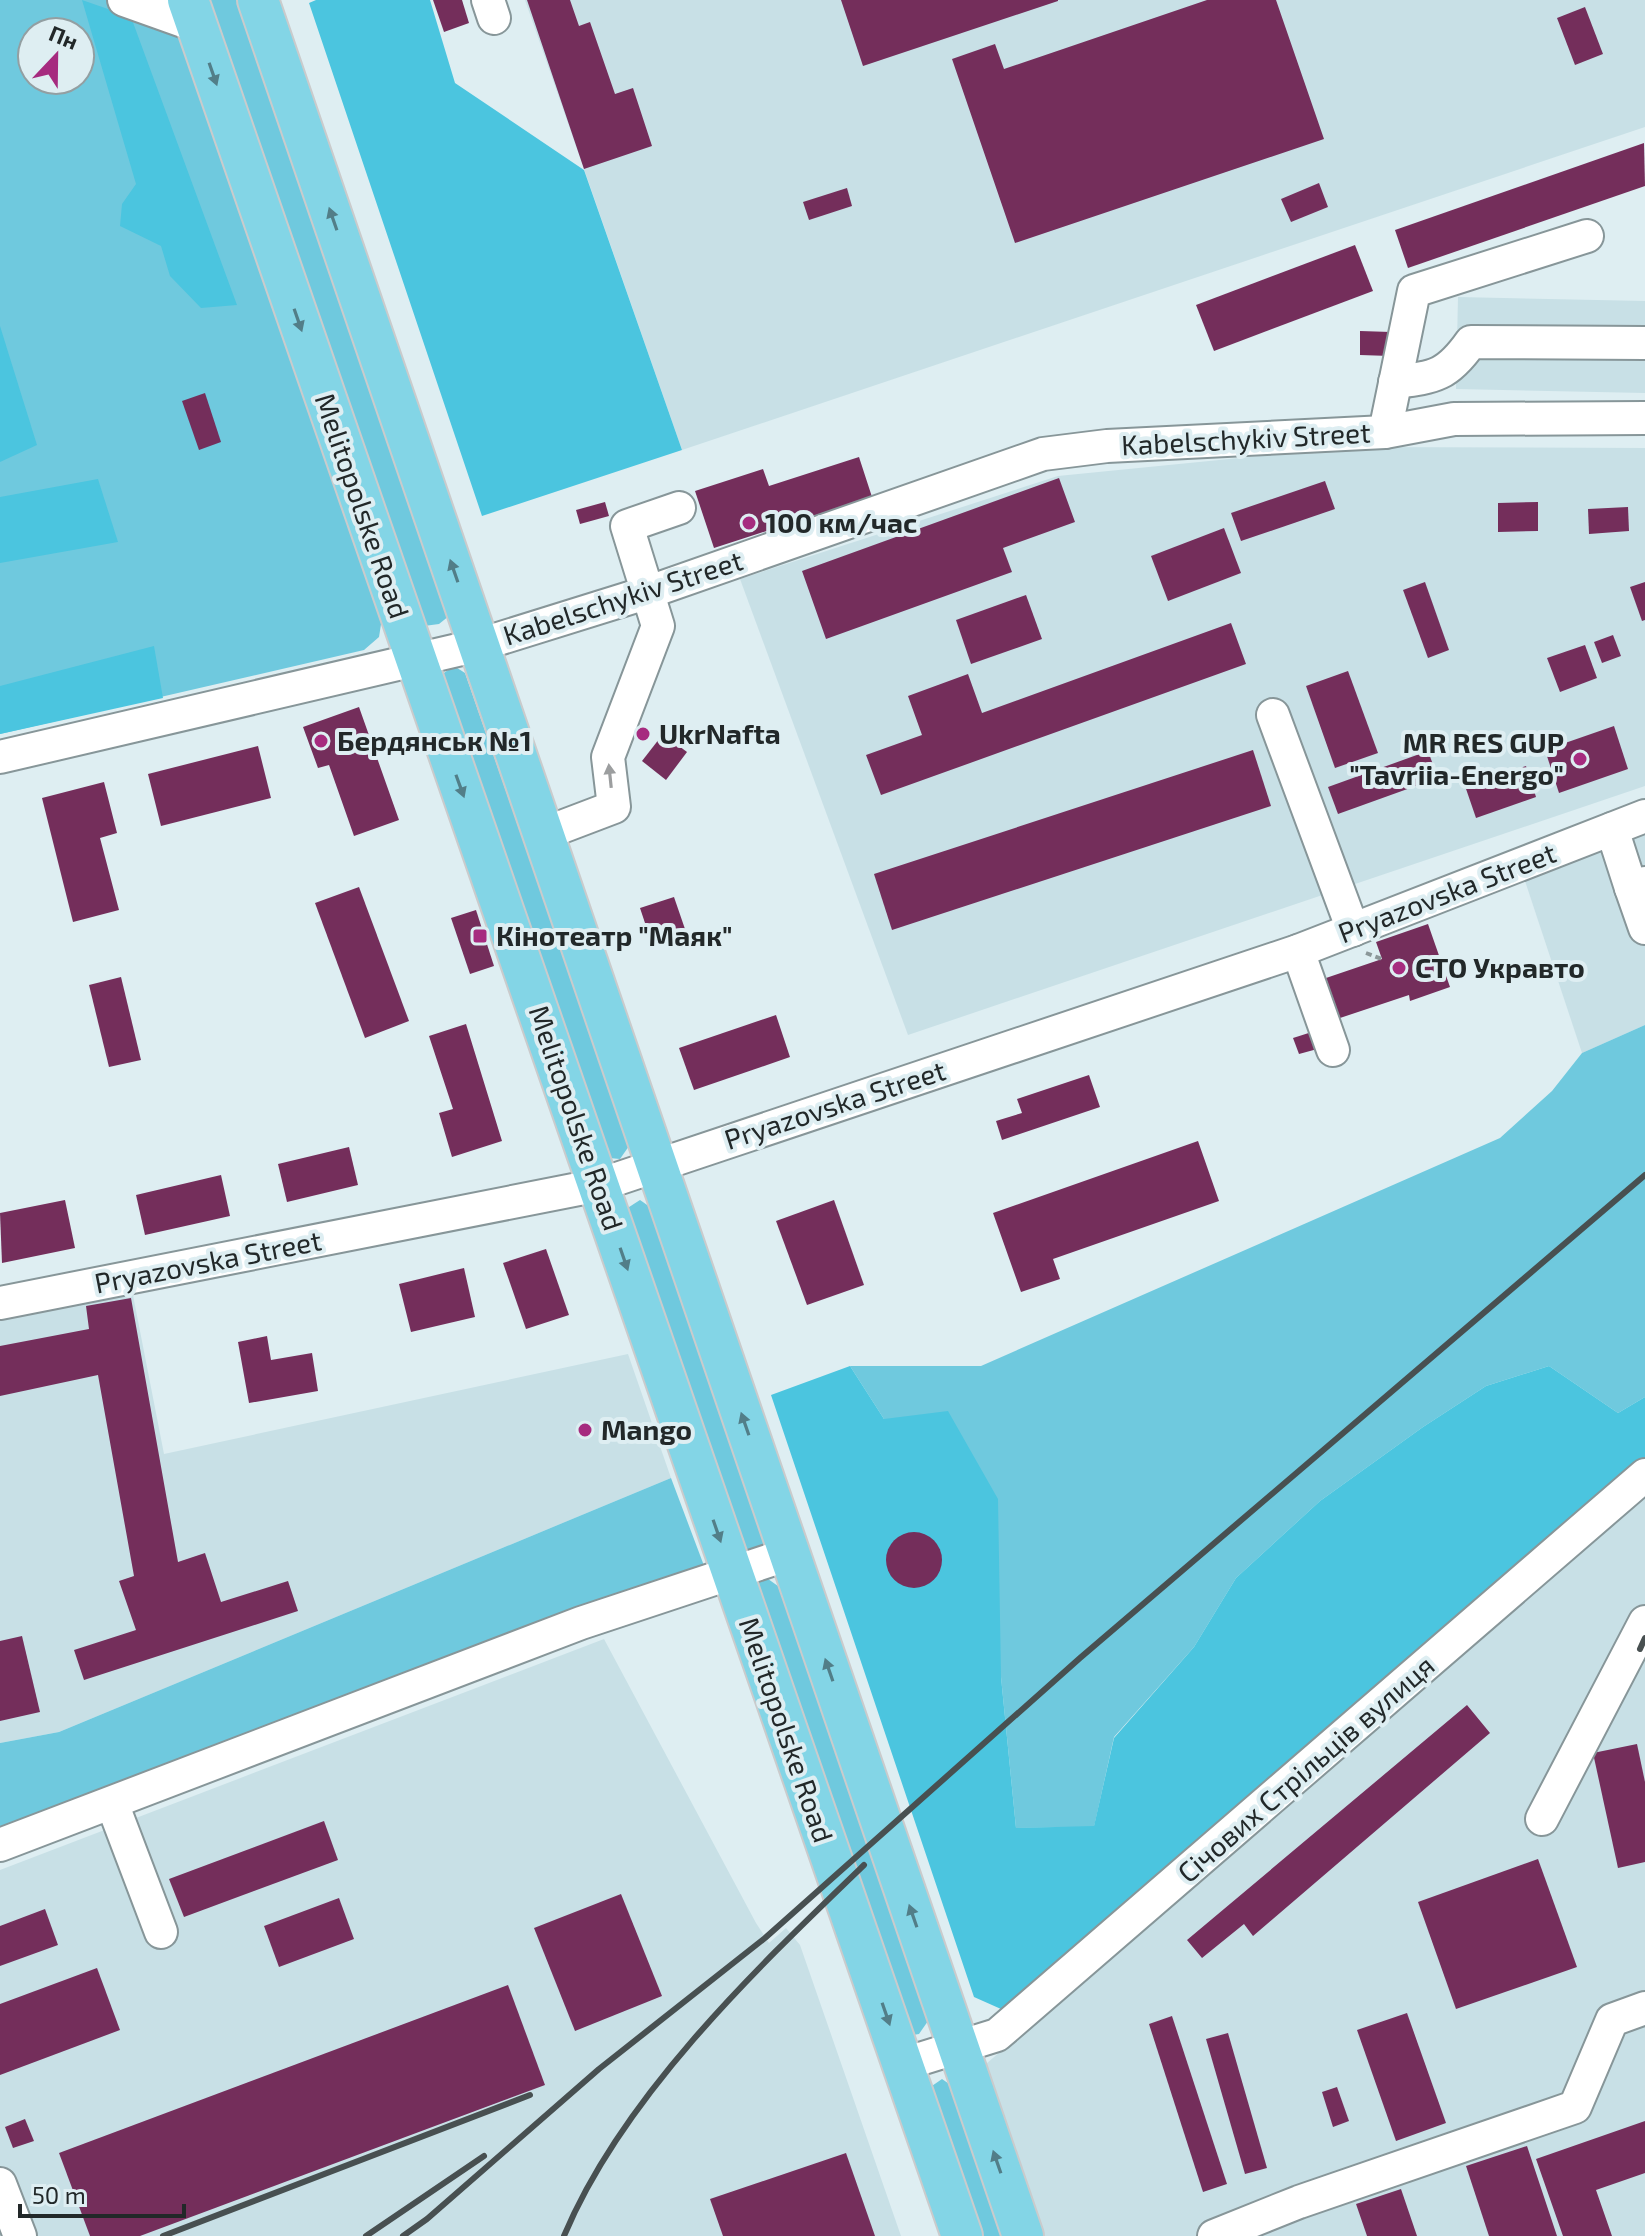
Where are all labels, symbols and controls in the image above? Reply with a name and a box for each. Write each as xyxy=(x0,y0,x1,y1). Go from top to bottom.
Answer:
north arrow xyxy=(16,16,96,96)
text: Пн xyxy=(46,19,82,54)
one-way arrow xyxy=(208,62,220,86)
one-way arrow xyxy=(326,207,339,231)
one-way arrow xyxy=(292,308,304,332)
street label: Melitopolske Road xyxy=(309,389,417,623)
street label: Kabelschykiv Street xyxy=(1120,414,1372,462)
place label: 100 км/час xyxy=(765,505,917,539)
marker: 100 км/час xyxy=(740,514,758,532)
street label: Kabelschykiv Street xyxy=(499,542,747,652)
one-way arrow xyxy=(447,559,459,583)
place label: UkrNafta xyxy=(659,716,781,750)
place label: Бердянськ №1 xyxy=(337,723,532,757)
marker: UkrNafta xyxy=(634,725,652,743)
place label: MR RES GUP "Tavriia-Energo" xyxy=(1349,725,1564,791)
marker: Бердянськ №1 xyxy=(312,732,330,750)
marker: MR RES GUP "Tavriia-Energo" xyxy=(1571,750,1589,768)
one-way arrow xyxy=(604,763,617,788)
one-way arrow xyxy=(454,774,467,798)
street label: Pryazovska Street xyxy=(1333,835,1560,949)
place label: Кінотеатр "Маяк" xyxy=(496,918,732,952)
marker: Кінотеатр "Маяк" xyxy=(471,927,489,945)
place label: СТО Укравто xyxy=(1415,950,1585,984)
marker: СТО Укравто xyxy=(1390,959,1408,977)
street label: Melitopolske Road xyxy=(523,1001,631,1235)
street label: Pryazovska Street xyxy=(720,1052,950,1156)
street label: Pryazovska Street xyxy=(91,1222,324,1300)
one-way arrow xyxy=(618,1247,630,1271)
place label: Mango xyxy=(601,1412,692,1446)
one-way arrow xyxy=(739,1412,751,1436)
marker: Mango xyxy=(576,1421,594,1439)
one-way arrow xyxy=(711,1519,723,1543)
street label: Melitopolske Road xyxy=(733,1613,841,1847)
street label: Січових Стрільців вулиця xyxy=(1170,1648,1441,1889)
one-way arrow xyxy=(823,1658,835,1682)
one-way arrow xyxy=(907,1904,919,1928)
one-way arrow xyxy=(881,2002,893,2026)
one-way arrow xyxy=(991,2150,1003,2174)
scale bar xyxy=(20,2168,184,2218)
text: 50 m xyxy=(32,2180,86,2209)

